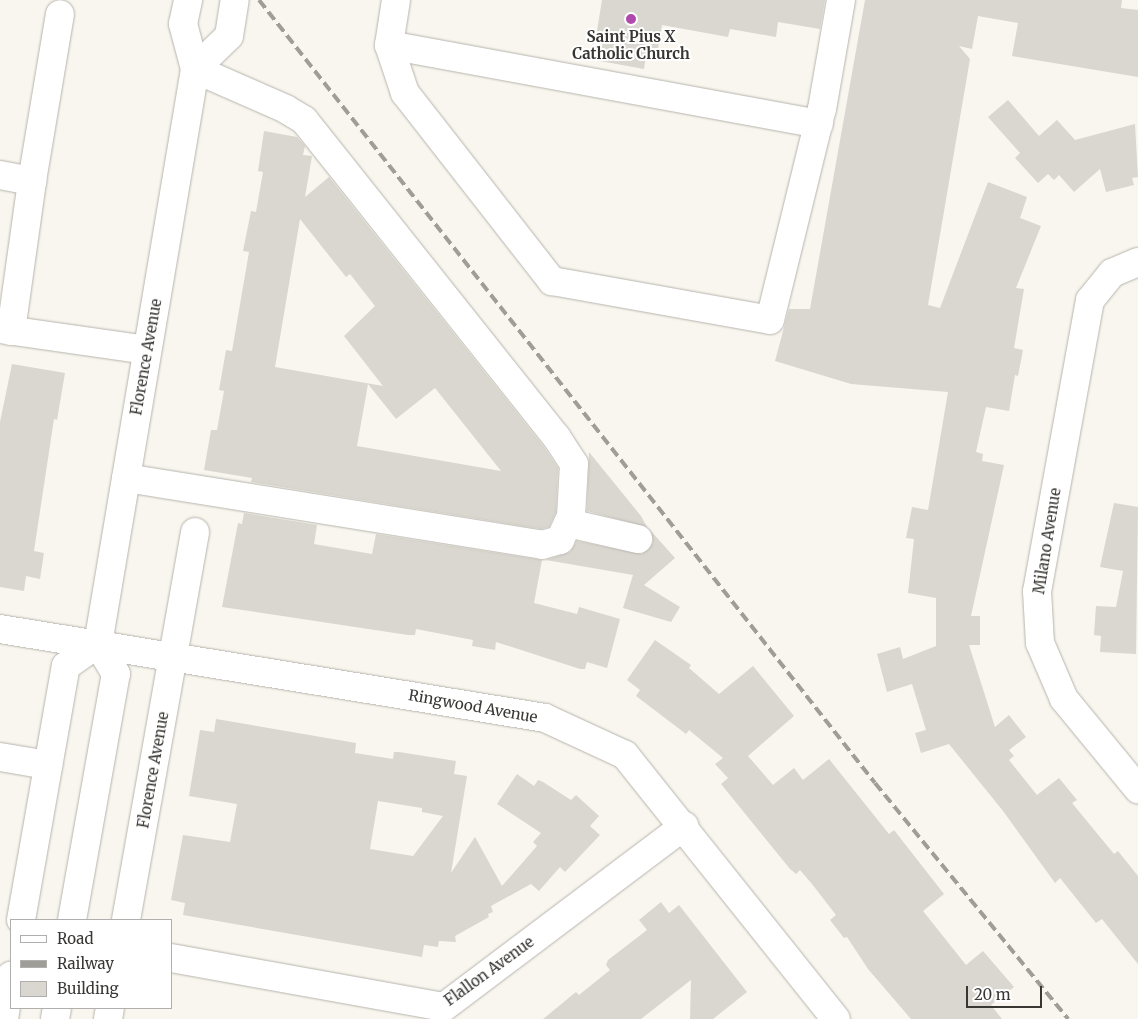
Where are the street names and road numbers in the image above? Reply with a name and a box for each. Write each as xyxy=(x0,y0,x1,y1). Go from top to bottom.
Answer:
street label: Florence Avenue xyxy=(127,297,165,417)
street label: Milano Avenue xyxy=(1030,487,1064,595)
street label: Ringwood Avenue xyxy=(407,686,539,726)
street label: Florence Avenue xyxy=(134,710,172,830)
street label: Flallon Avenue xyxy=(441,933,537,1009)

